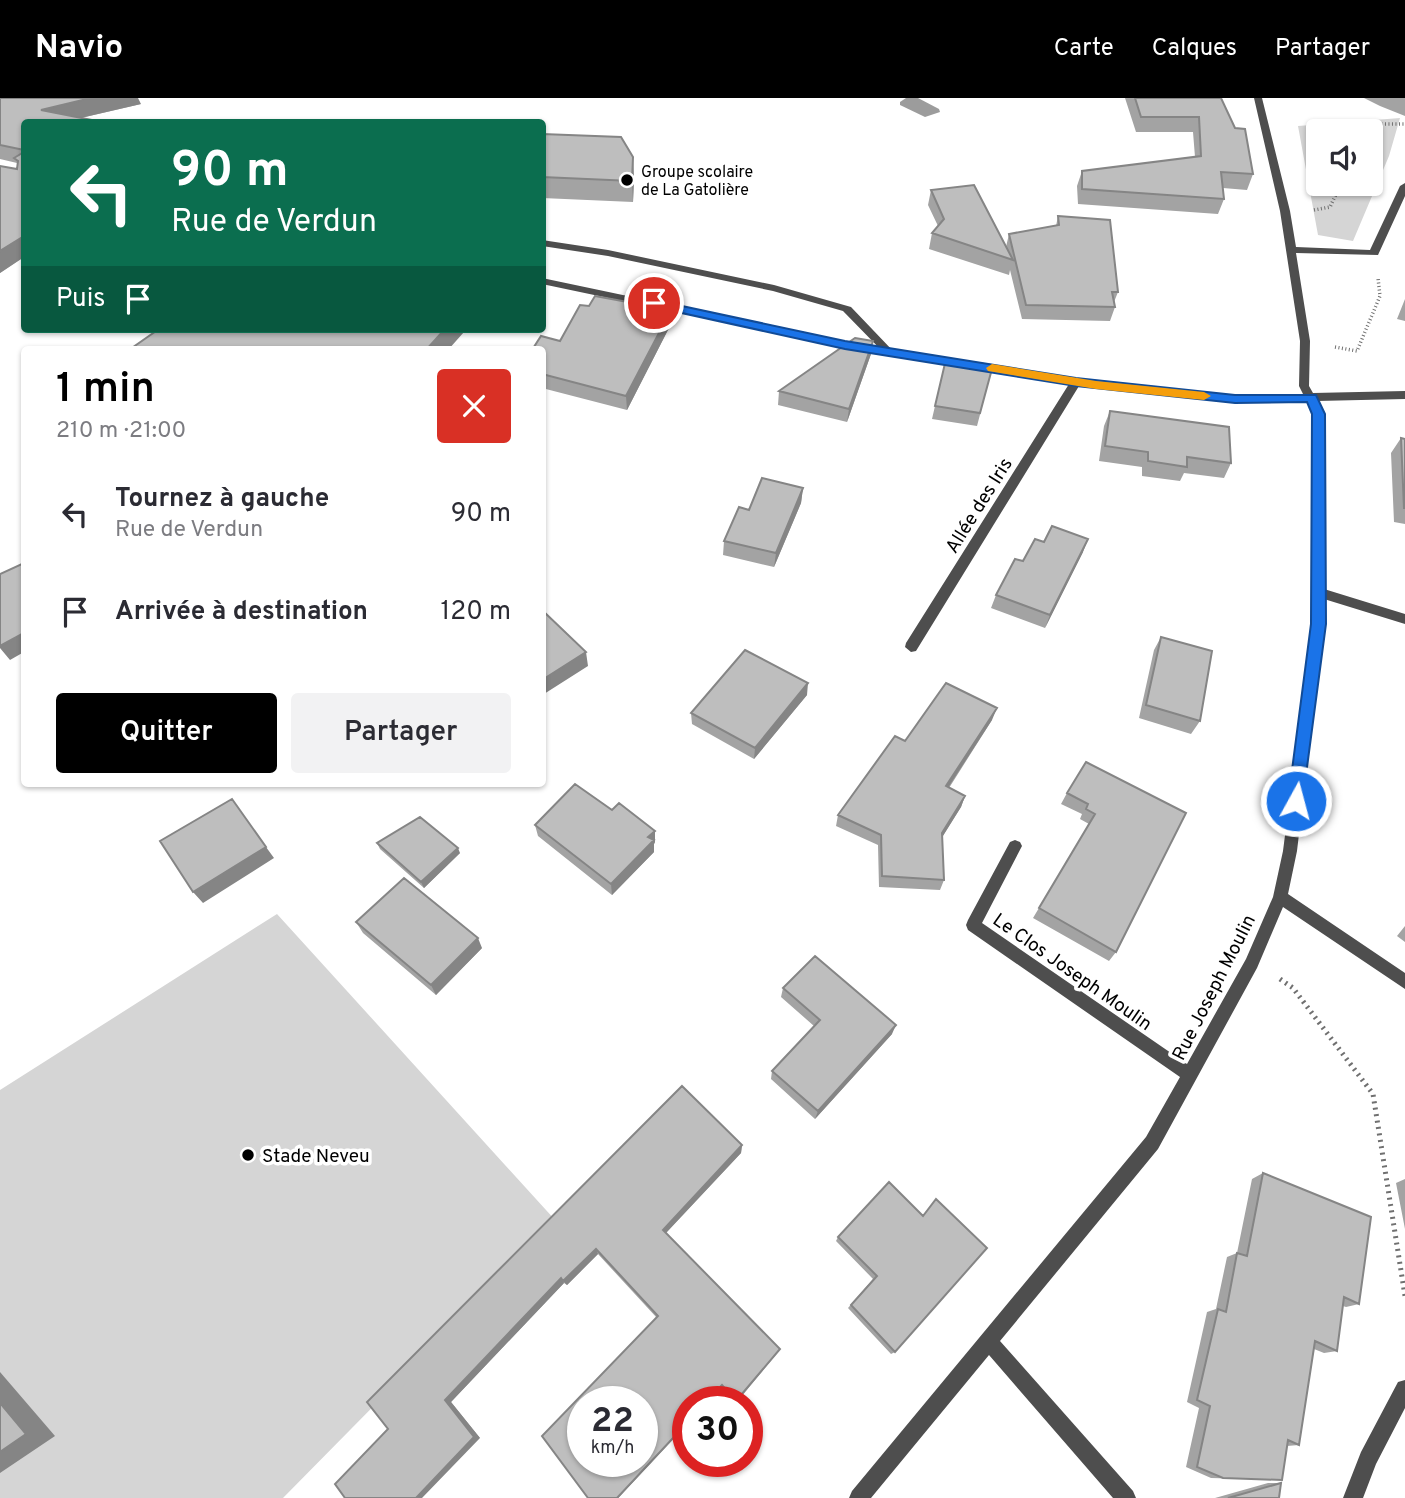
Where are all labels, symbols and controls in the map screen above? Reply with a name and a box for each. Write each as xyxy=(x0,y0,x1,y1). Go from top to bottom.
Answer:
text: Navio xyxy=(35,28,123,70)
text: Carte xyxy=(1054,34,1114,64)
text: Calques xyxy=(1152,34,1237,64)
text: Partager xyxy=(1275,34,1370,64)
map controls xyxy=(1306,119,1383,196)
button: sound xyxy=(1306,119,1383,196)
text: 90 m xyxy=(171,142,289,204)
icon: left xyxy=(56,147,147,238)
place label: Groupe scolaire de La Gatolière xyxy=(641,163,753,201)
marker: Groupe scolaire de La Gatolière xyxy=(619,172,635,188)
text: Rue de Verdun xyxy=(171,203,377,243)
pin xyxy=(624,273,684,333)
icon: arrive xyxy=(119,280,157,318)
text: Puis xyxy=(56,283,105,316)
icon: arrive xyxy=(635,284,673,322)
text: 1 min xyxy=(56,364,155,417)
button: close xyxy=(437,369,511,443)
text: 210 m · 21:00 xyxy=(56,417,186,446)
street label: Allée des Iris xyxy=(941,454,1019,558)
text: Tournez à gauche xyxy=(115,483,329,516)
icon: left xyxy=(56,495,94,533)
text: 90 m xyxy=(451,498,511,531)
text: Rue de Verdun xyxy=(115,516,263,545)
icon: arrive xyxy=(56,593,94,631)
text: Arrivée à destination xyxy=(115,596,368,629)
text: 120 m xyxy=(441,596,511,629)
button: Quitter xyxy=(56,693,277,773)
button: Partager xyxy=(291,693,511,773)
position arrow xyxy=(1259,764,1333,838)
street label: Le Clos Joseph Moulin xyxy=(987,909,1156,1037)
street label: Rue Joseph Moulin xyxy=(1168,911,1262,1065)
place label: Stade Neveu xyxy=(262,1145,370,1169)
marker: Stade Neveu xyxy=(240,1147,256,1163)
speed limit sign: 30 xyxy=(672,1386,763,1477)
text: 22 xyxy=(591,1400,634,1444)
text: km/h xyxy=(591,1437,634,1460)

